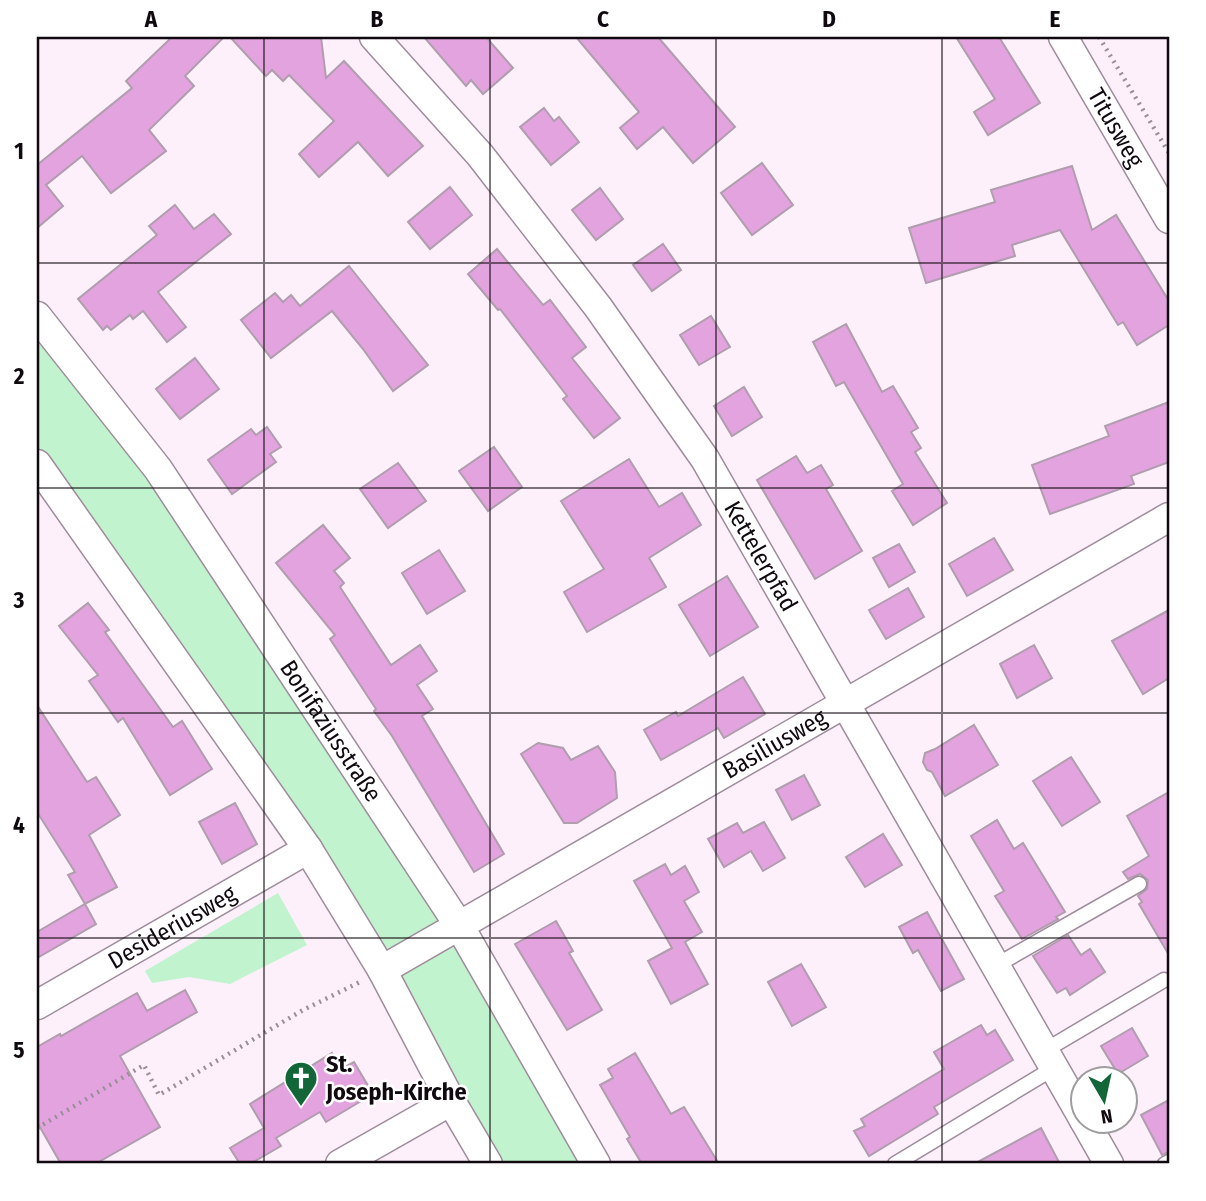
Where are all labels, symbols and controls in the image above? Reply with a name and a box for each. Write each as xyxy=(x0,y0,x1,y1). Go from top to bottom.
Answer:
text: A xyxy=(144,5,158,33)
text: B xyxy=(371,5,384,33)
text: C xyxy=(597,5,609,33)
text: D xyxy=(822,5,836,33)
text: E xyxy=(1050,5,1061,33)
street label: Titusweg xyxy=(1082,83,1150,173)
text: 1 xyxy=(14,137,24,165)
text: 2 xyxy=(13,362,25,390)
street label: Kettelerpfad xyxy=(718,496,803,616)
text: 3 xyxy=(13,586,25,614)
street label: Bonifaziusstraße xyxy=(274,655,387,807)
street label: Basiliusweg xyxy=(718,703,832,785)
text: 4 xyxy=(13,811,25,839)
street label: Desideriusweg xyxy=(103,879,242,975)
text: 5 xyxy=(13,1036,25,1064)
place label: St. Joseph-Kirche xyxy=(325,1050,467,1106)
church icon: St. Joseph-Kirche xyxy=(282,1059,320,1108)
north arrow xyxy=(1070,1064,1140,1134)
text: N xyxy=(1099,1104,1114,1129)

